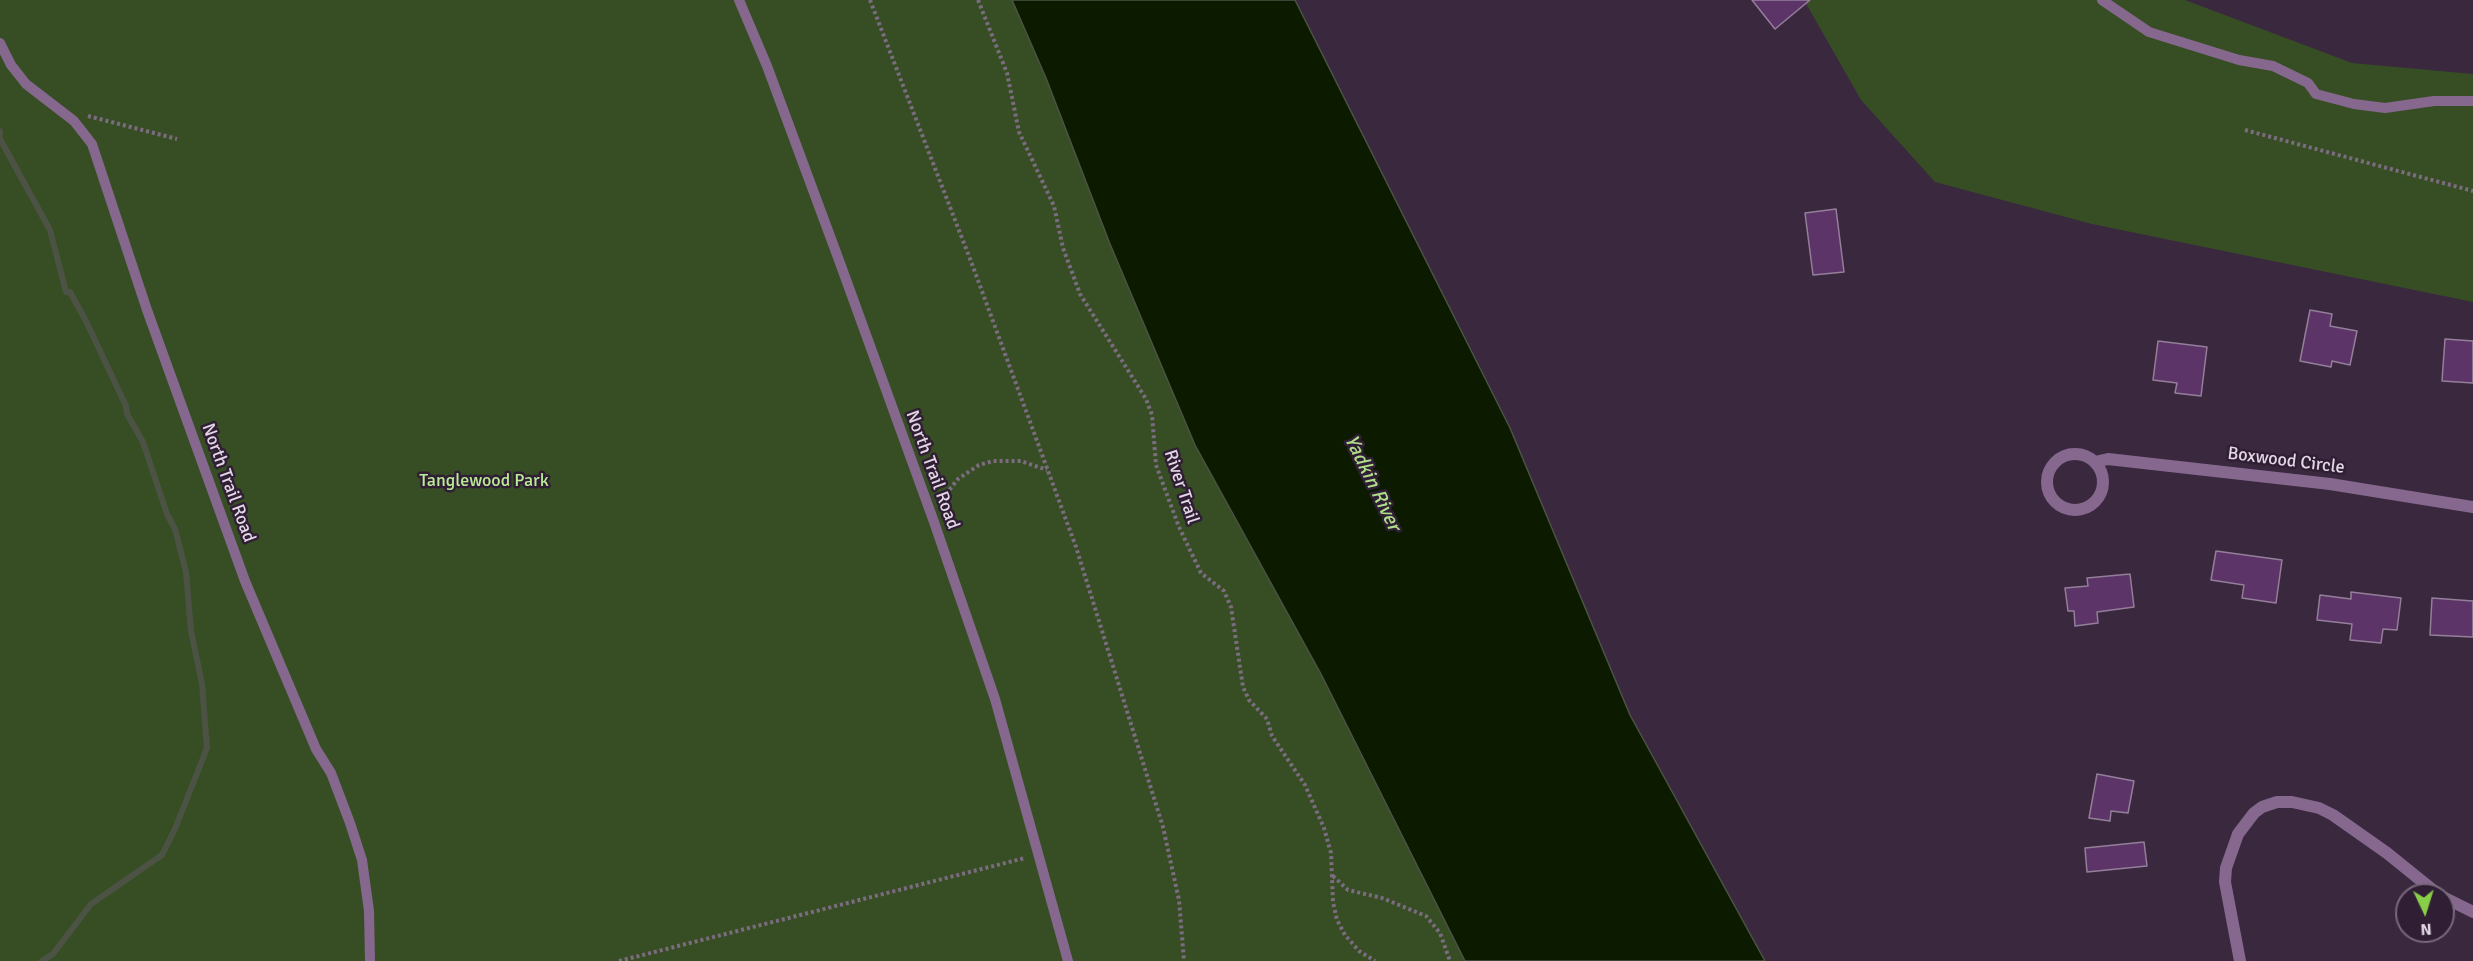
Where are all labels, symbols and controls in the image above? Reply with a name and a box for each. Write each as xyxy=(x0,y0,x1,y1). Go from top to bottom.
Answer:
street label: North Trail Road xyxy=(900,408,964,532)
street label: North Trail Road xyxy=(196,421,260,545)
water label: Yadkin River xyxy=(1338,431,1406,535)
street label: Boxwood Circle xyxy=(2226,443,2346,479)
street label: River Trail xyxy=(1159,447,1203,527)
park label: Tanglewood Park xyxy=(419,470,549,492)
north arrow xyxy=(2395,883,2455,943)
text: N xyxy=(2420,919,2432,939)

